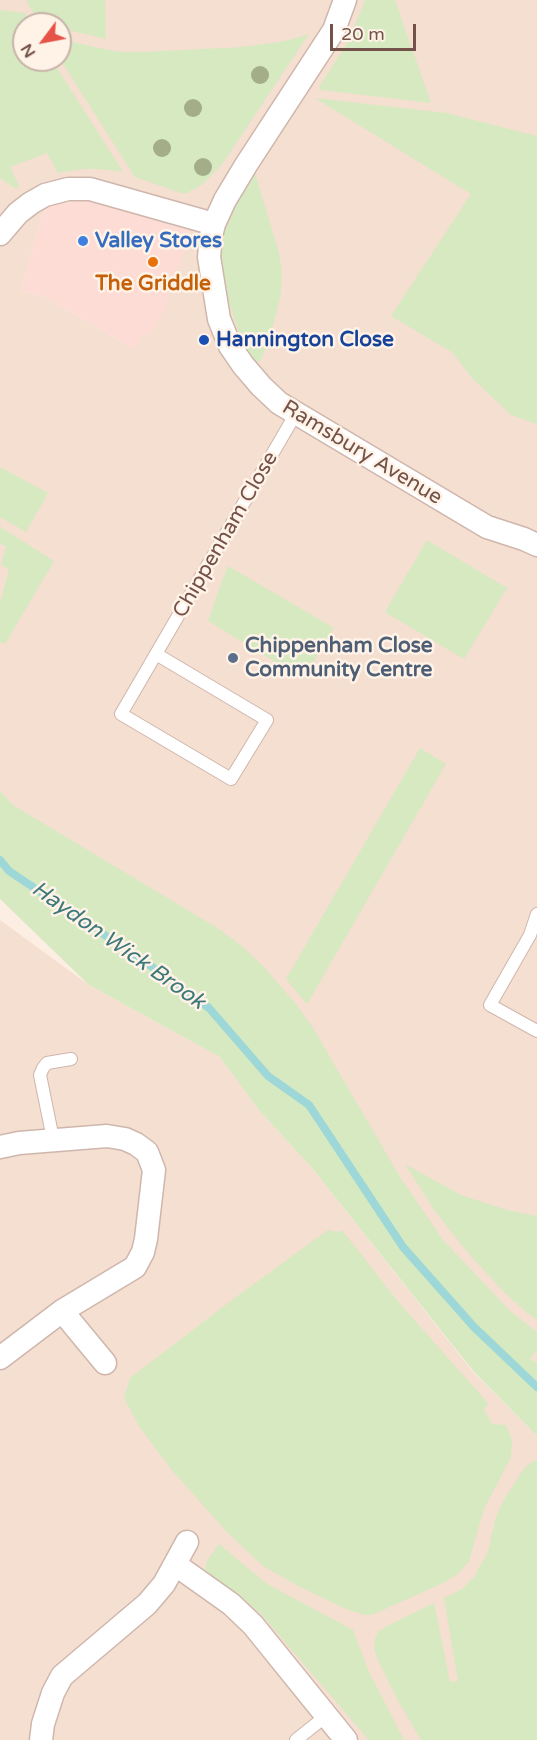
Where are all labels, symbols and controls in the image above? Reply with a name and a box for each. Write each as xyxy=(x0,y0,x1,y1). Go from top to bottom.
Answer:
north arrow xyxy=(12,12,72,72)
scale bar xyxy=(333,12,418,50)
text: 20 m xyxy=(341,23,385,45)
text: N xyxy=(17,40,40,61)
place label: Valley Stores xyxy=(95,228,222,254)
marker: Valley Stores xyxy=(76,234,90,248)
marker: The Griddle xyxy=(146,255,160,269)
place label: The Griddle xyxy=(95,271,211,297)
place label: Hannington Close xyxy=(216,327,394,353)
marker: Hannington Close xyxy=(197,333,211,347)
street label: Ramsbury Avenue xyxy=(277,395,447,511)
street label: Chippenham Close xyxy=(168,447,284,623)
place label: Chippenham Close Community Centre xyxy=(245,633,433,683)
marker: Chippenham Close Community Centre xyxy=(226,651,240,665)
water label: Haydon Wick Brook xyxy=(26,876,210,1016)

